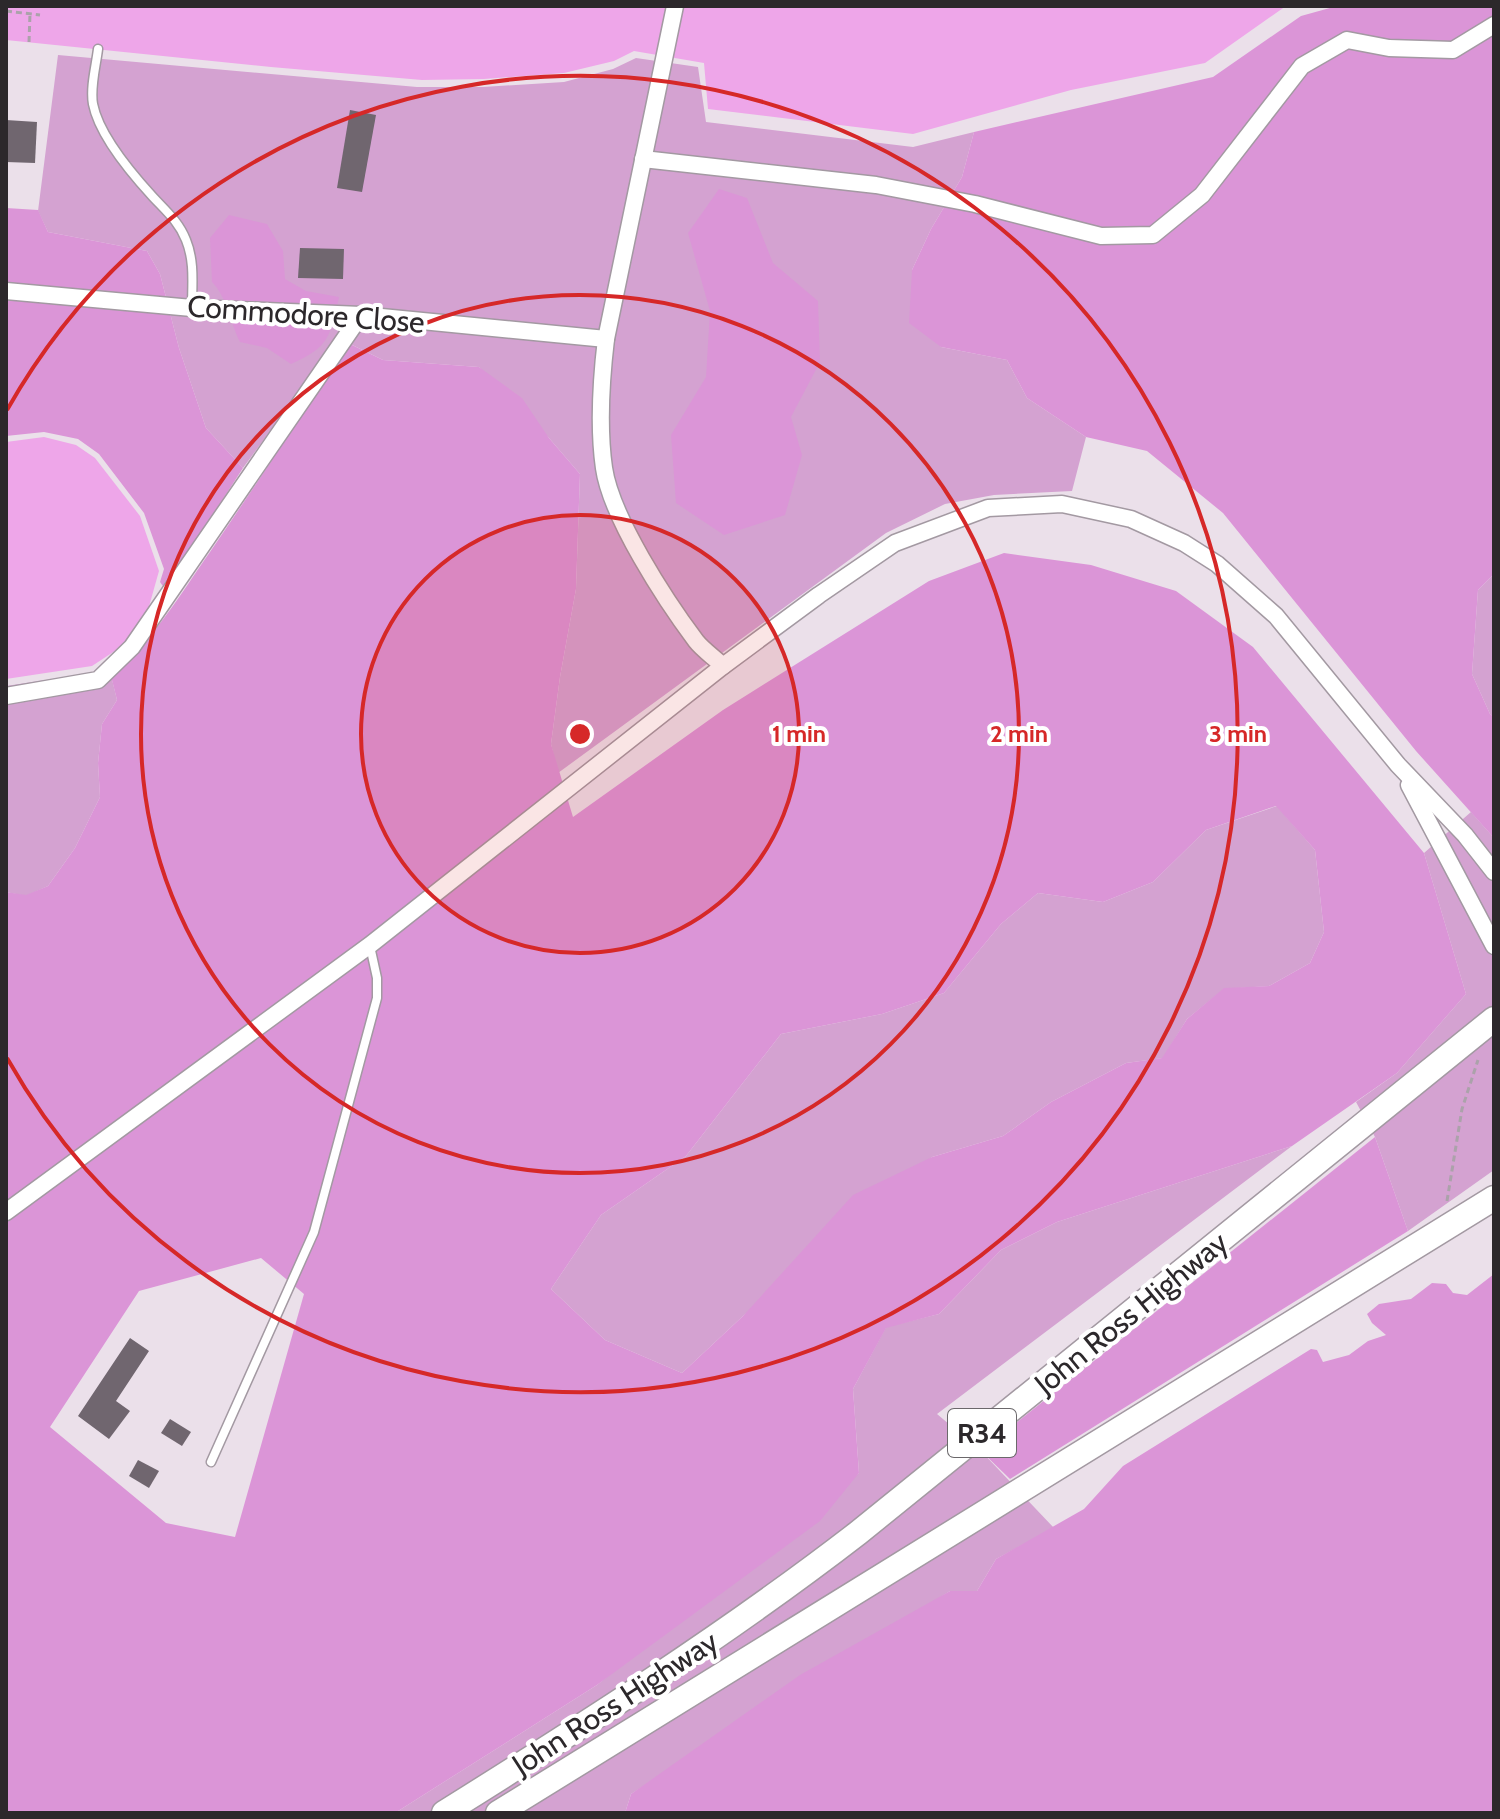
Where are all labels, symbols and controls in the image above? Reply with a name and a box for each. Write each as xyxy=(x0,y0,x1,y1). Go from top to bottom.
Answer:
street label: Commodore Close xyxy=(186,287,426,341)
text: 1 min xyxy=(772,719,826,748)
text: 2 min xyxy=(990,719,1048,748)
text: 3 min xyxy=(1209,719,1267,748)
centre of rings xyxy=(566,720,594,748)
street label: John Ross Highway xyxy=(1026,1224,1235,1403)
road number: R34 xyxy=(948,1409,1016,1457)
street label: John Ross Highway xyxy=(504,1623,725,1784)

